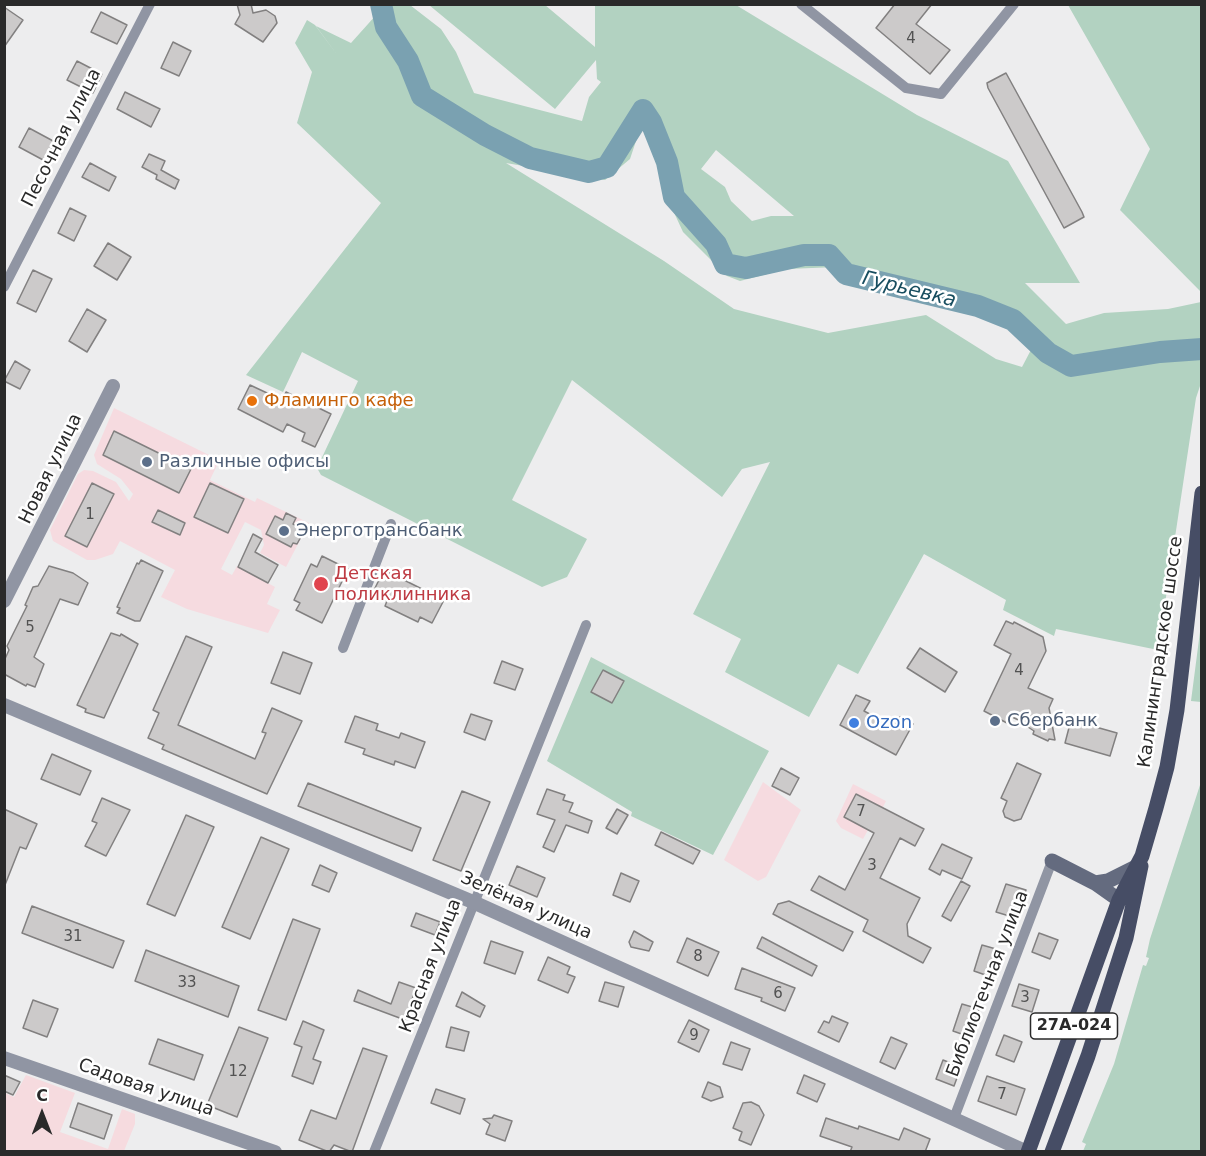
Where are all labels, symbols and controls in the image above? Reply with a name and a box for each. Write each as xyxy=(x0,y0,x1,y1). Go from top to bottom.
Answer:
house number: 4 xyxy=(906,30,916,48)
street label: Песочная улица xyxy=(18,65,106,211)
water label: Гурьевка xyxy=(860,267,958,313)
place label: Фламинго кафе xyxy=(264,390,414,412)
marker: Фламинго кафе xyxy=(245,394,259,408)
street label: Новая улица xyxy=(15,410,87,528)
place label: Различные офисы xyxy=(159,451,329,473)
marker: Различные офисы xyxy=(140,455,154,469)
house number: 1 xyxy=(85,506,95,524)
place label: Энерготрансбанк xyxy=(296,520,463,542)
marker: Энерготрансбанк xyxy=(277,524,291,538)
street label: Калининградское шоссе xyxy=(1134,535,1188,769)
place label: Детская поликлинника xyxy=(334,563,471,606)
marker: Детская поликлинника xyxy=(312,575,330,593)
house number: 5 xyxy=(25,619,35,637)
house number: 4 xyxy=(1014,662,1024,680)
place label: Сбербанк xyxy=(1007,710,1098,732)
place label: Ozon xyxy=(866,712,912,734)
marker: Сбербанк xyxy=(988,714,1002,728)
marker: Ozon xyxy=(847,716,861,730)
house number: 7 xyxy=(856,803,866,821)
house number: 3 xyxy=(867,857,877,875)
street label: Зелёная улица xyxy=(457,867,595,945)
street label: Библиотечная улица xyxy=(942,888,1034,1080)
street label: Красная улица xyxy=(396,896,466,1036)
house number: 31 xyxy=(63,928,83,946)
house number: 8 xyxy=(693,948,703,966)
house number: 33 xyxy=(177,974,197,992)
house number: 6 xyxy=(773,985,783,1003)
house number: 3 xyxy=(1020,989,1030,1007)
road number: 27А-024 xyxy=(1030,1013,1118,1039)
house number: 9 xyxy=(689,1027,699,1045)
street label: Садовая улица xyxy=(75,1055,217,1121)
house number: 12 xyxy=(228,1063,248,1081)
north arrow xyxy=(12,1084,72,1144)
text: С xyxy=(36,1086,48,1105)
house number: 7 xyxy=(997,1086,1007,1104)

